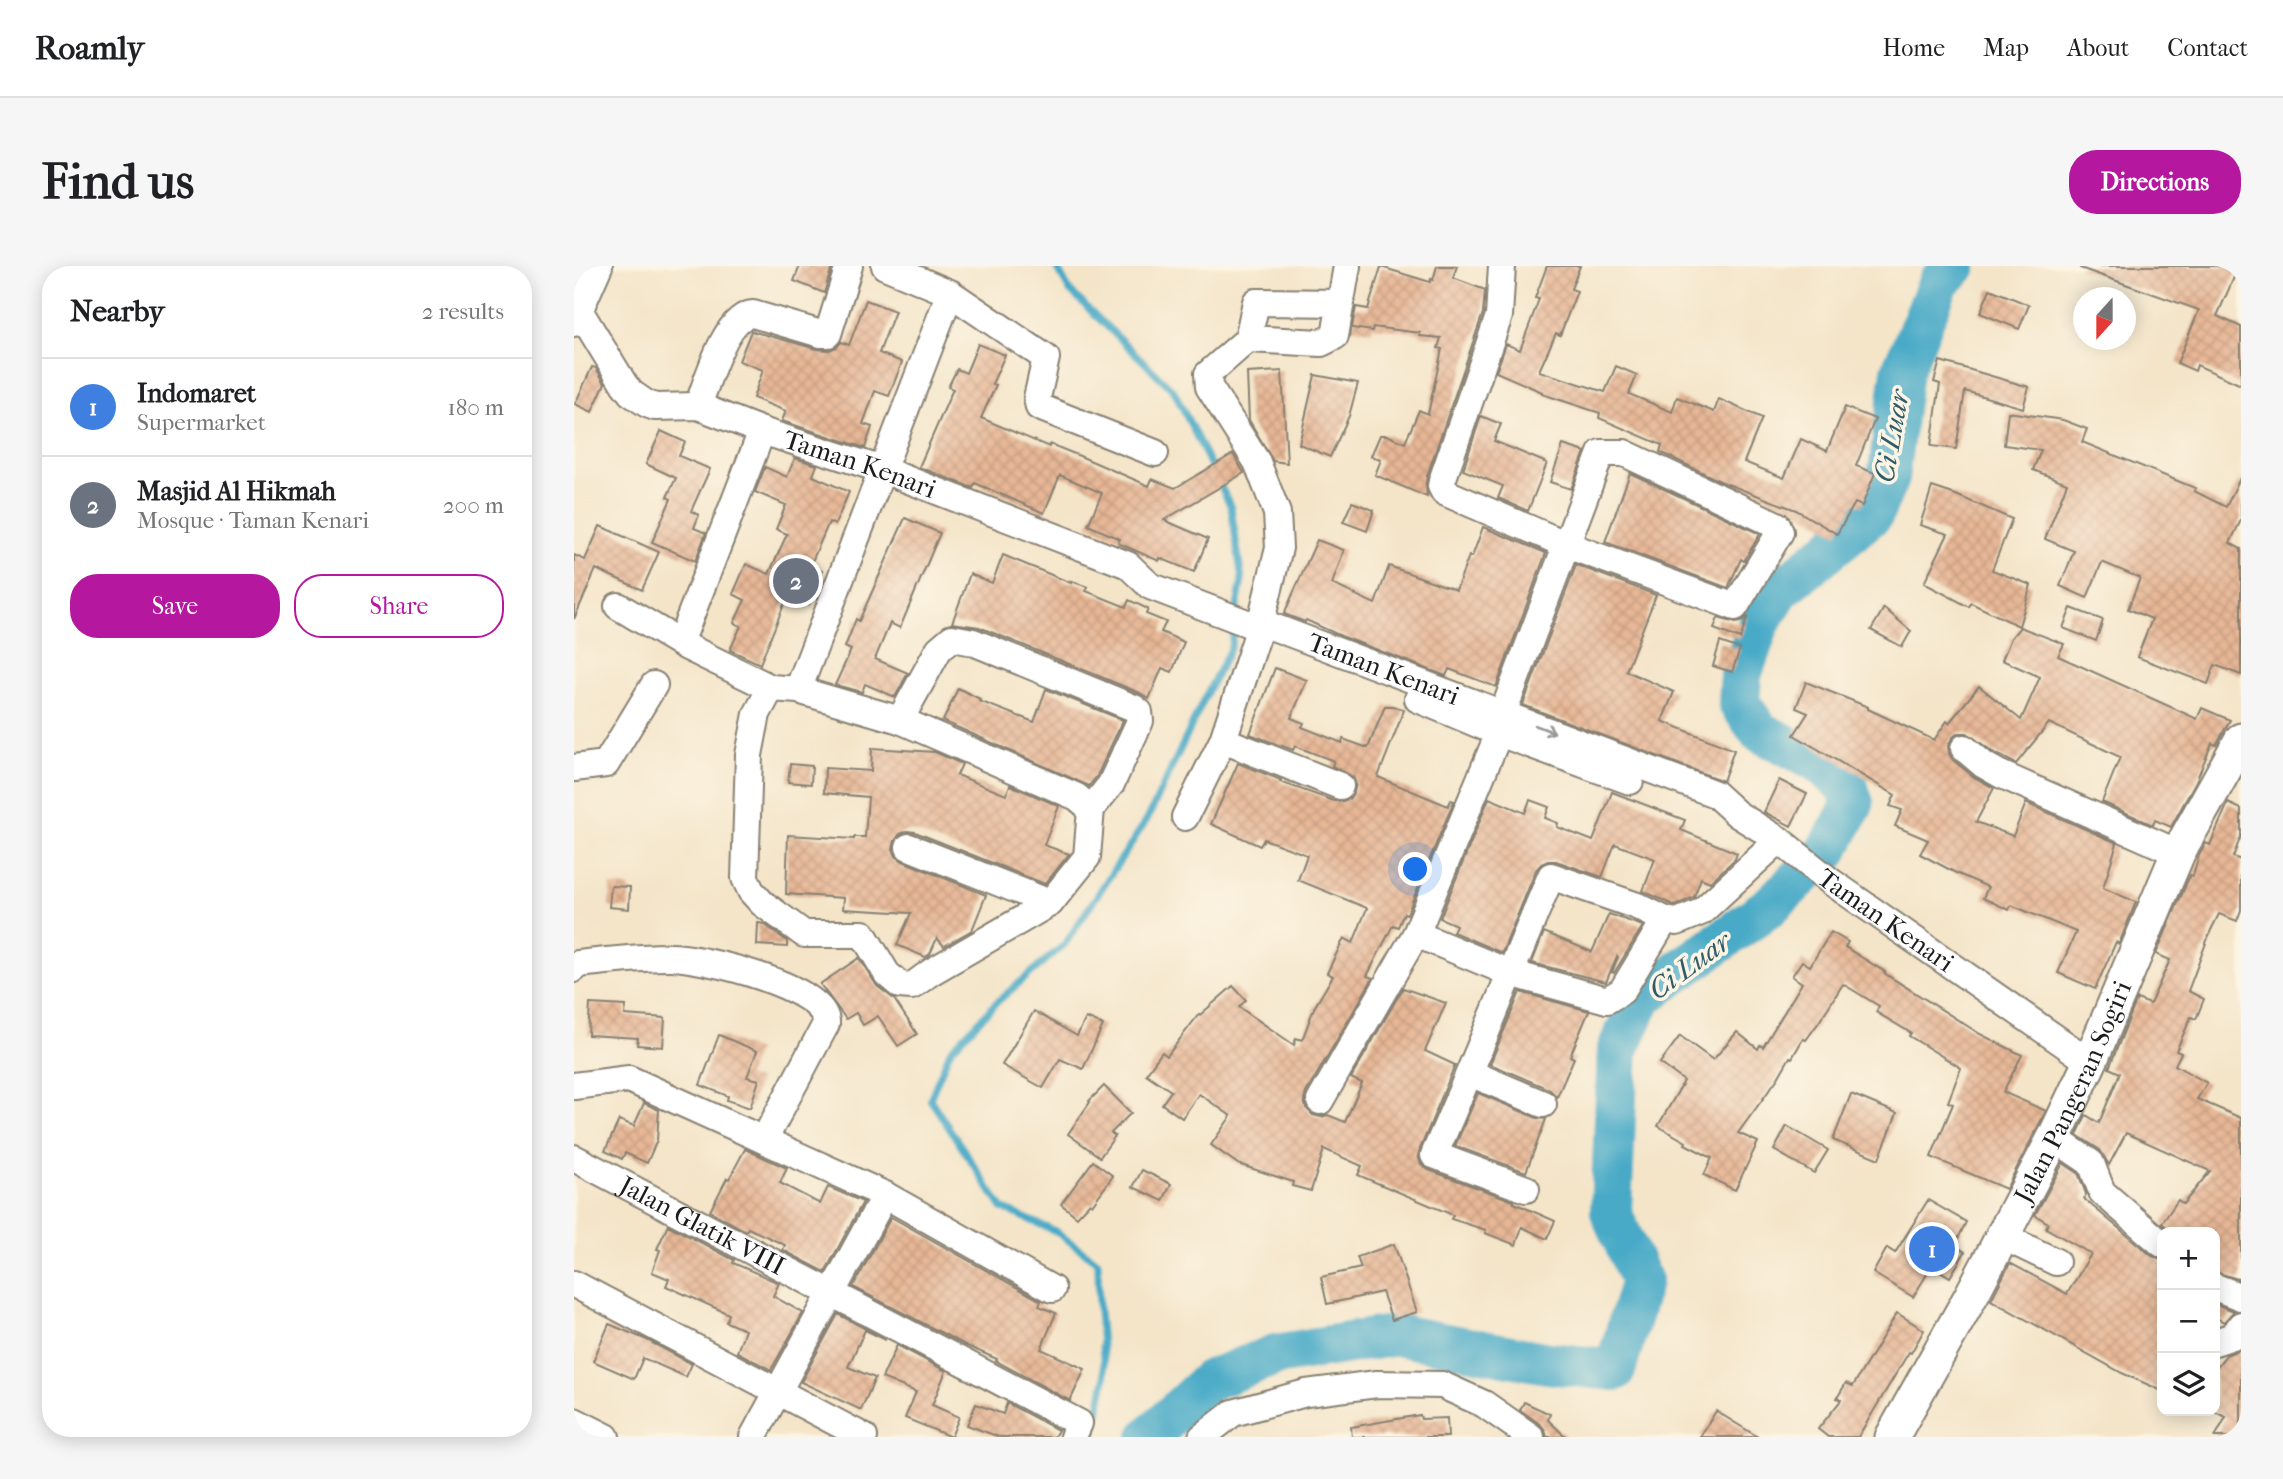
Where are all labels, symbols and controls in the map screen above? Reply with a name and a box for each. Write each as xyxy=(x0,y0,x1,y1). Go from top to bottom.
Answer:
text: Roamly xyxy=(35,29,144,68)
text: Home xyxy=(1883,34,1945,62)
text: Map xyxy=(1983,34,2029,62)
text: About xyxy=(2067,34,2129,62)
text: Contact xyxy=(2167,34,2248,62)
button: Directions xyxy=(2069,150,2241,214)
text: Find us xyxy=(42,153,194,211)
north arrow xyxy=(2073,287,2136,350)
text: Nearby xyxy=(70,294,165,329)
text: 2 results xyxy=(422,298,504,325)
text: Indomaret xyxy=(137,378,256,409)
water label: Ci Luar xyxy=(1867,385,1916,485)
text: 1 xyxy=(89,394,97,421)
text: 180 m xyxy=(447,394,504,421)
text: Supermarket xyxy=(137,409,266,436)
street label: Taman Kenari xyxy=(780,424,941,505)
text: Masjid Al Hikmah xyxy=(137,476,336,507)
text: 2 xyxy=(87,492,99,519)
text: 200 m xyxy=(443,492,504,519)
text: Mosque · Taman Kenari xyxy=(137,507,369,534)
pin: 2 xyxy=(773,555,819,607)
button: Save xyxy=(70,574,280,638)
button: Share xyxy=(294,574,504,638)
street label: Taman Kenari xyxy=(1304,627,1464,712)
one-way arrow xyxy=(1534,724,1556,736)
your location xyxy=(1398,852,1432,886)
street label: Taman Kenari xyxy=(1811,862,1960,979)
water label: Ci Luar xyxy=(1642,923,1739,1006)
street label: Jalan Pangeran Sogiri xyxy=(2007,976,2138,1210)
street label: Jalan Glatik VIII xyxy=(612,1169,790,1282)
pin: 1 xyxy=(1909,1223,1955,1275)
map controls xyxy=(2157,1227,2220,1416)
button: + xyxy=(2157,1227,2220,1290)
button: − xyxy=(2157,1290,2220,1353)
button: layers xyxy=(2157,1353,2220,1416)

